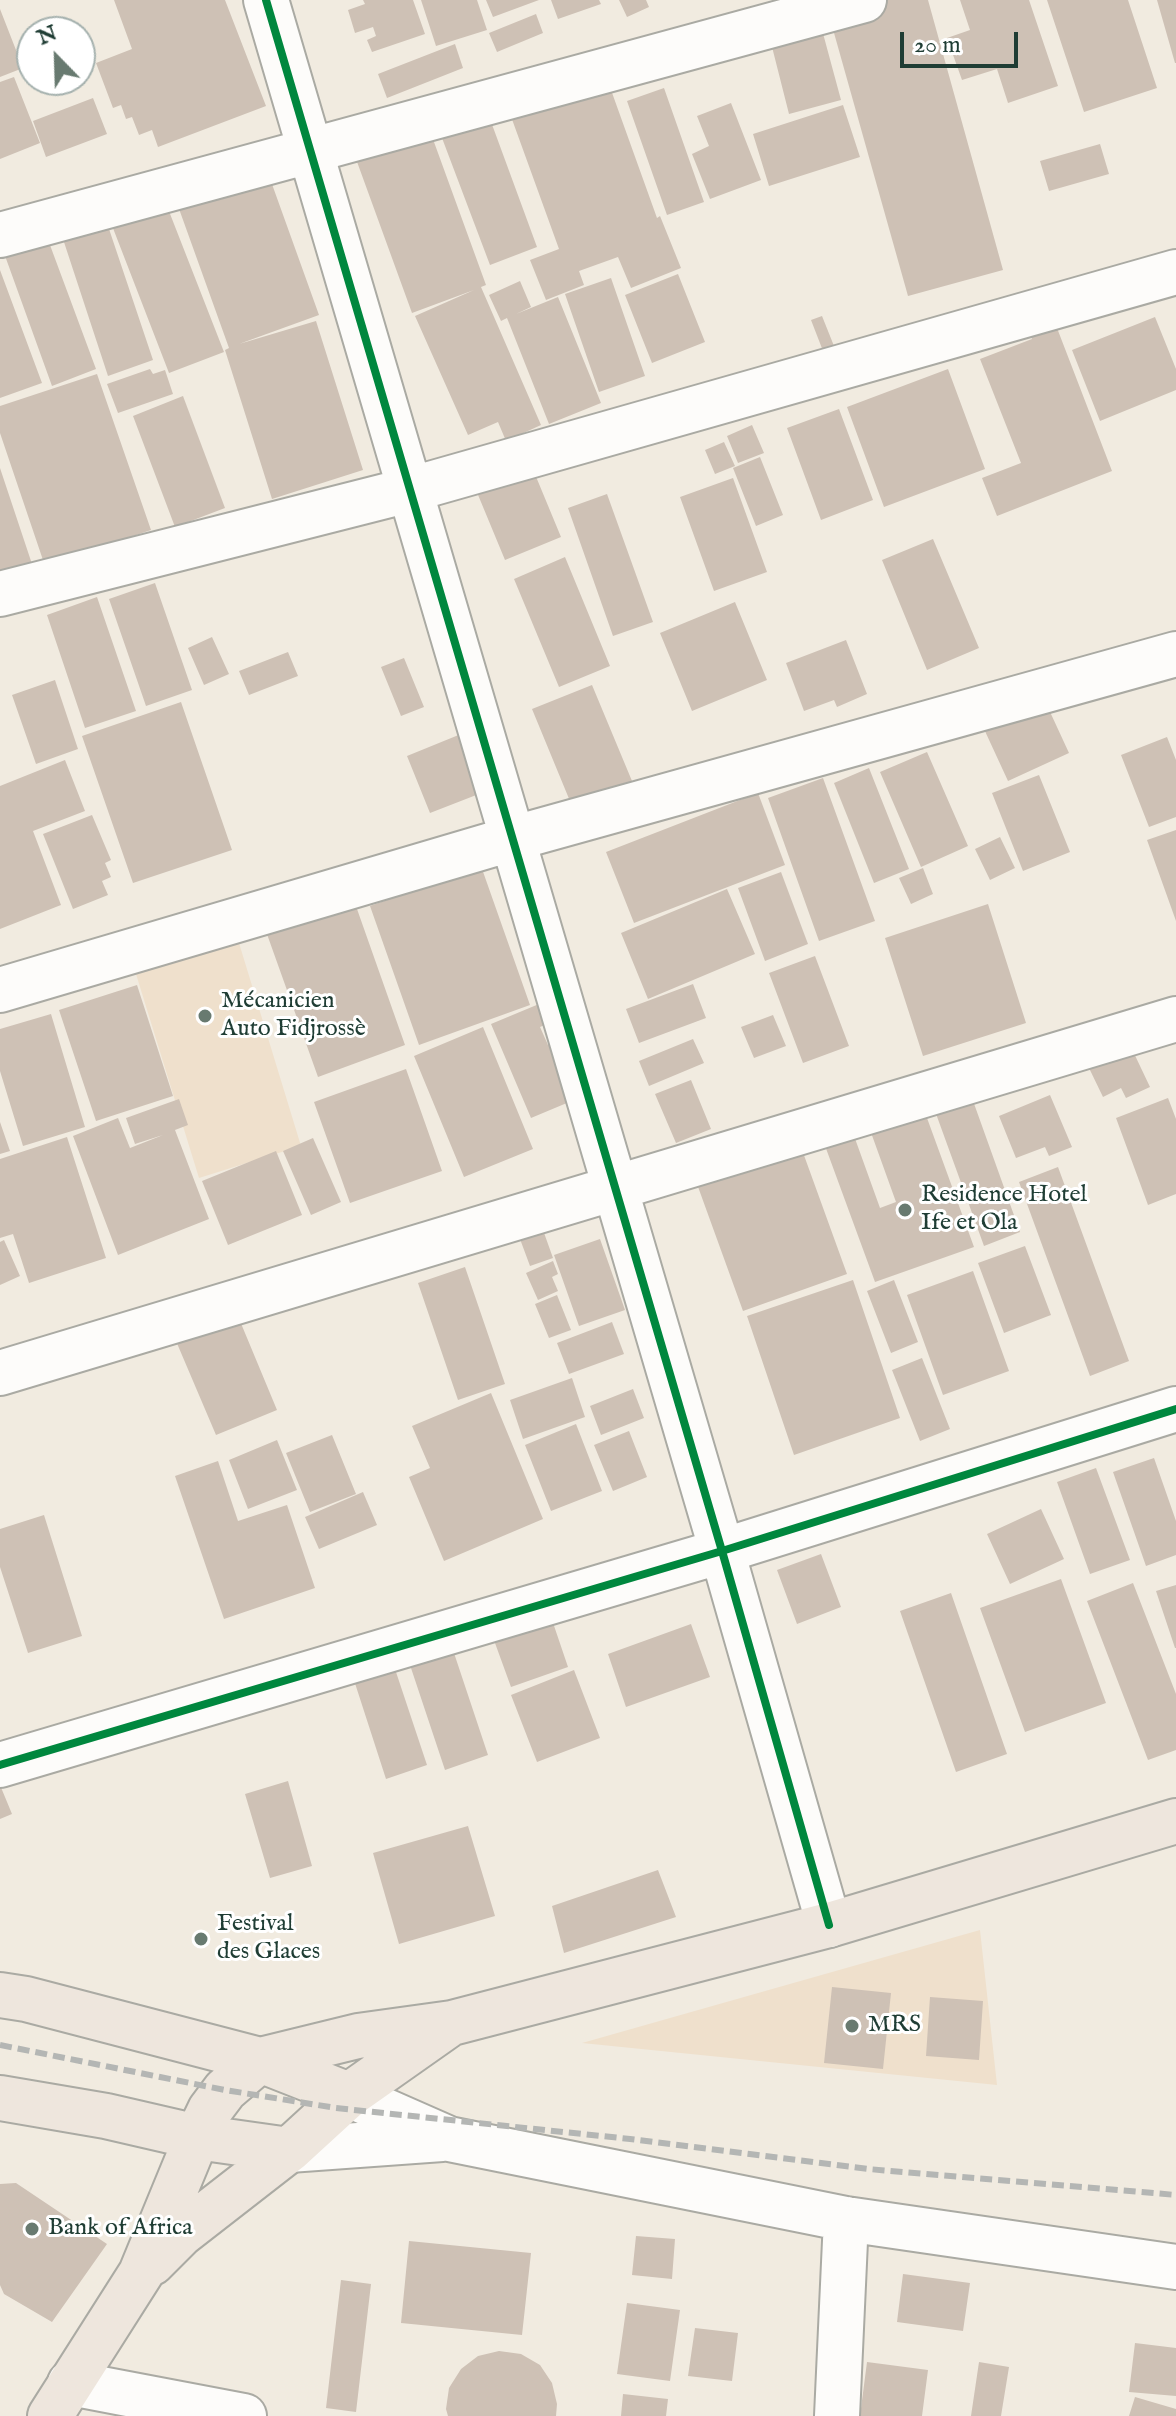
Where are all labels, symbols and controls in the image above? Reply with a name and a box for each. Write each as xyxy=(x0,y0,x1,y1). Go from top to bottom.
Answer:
north arrow xyxy=(16,16,96,96)
scale bar xyxy=(904,16,1022,66)
text: N xyxy=(33,19,62,52)
text: 20 m xyxy=(914,30,961,61)
place label: Mécanicien Auto Fidjrossè xyxy=(221,988,366,1044)
marker: Mécanicien Auto Fidjrossè xyxy=(196,1007,214,1025)
place label: Residence Hotel Ife et Ola xyxy=(921,1182,1087,1238)
marker: Residence Hotel Ife et Ola xyxy=(896,1201,914,1219)
place label: Festival des Glaces xyxy=(217,1911,320,1967)
marker: Festival des Glaces xyxy=(192,1930,210,1948)
place label: MRS xyxy=(868,2012,921,2040)
marker: MRS xyxy=(843,2017,861,2035)
place label: Bank of Africa xyxy=(48,2215,193,2243)
marker: Bank of Africa xyxy=(23,2220,41,2238)

